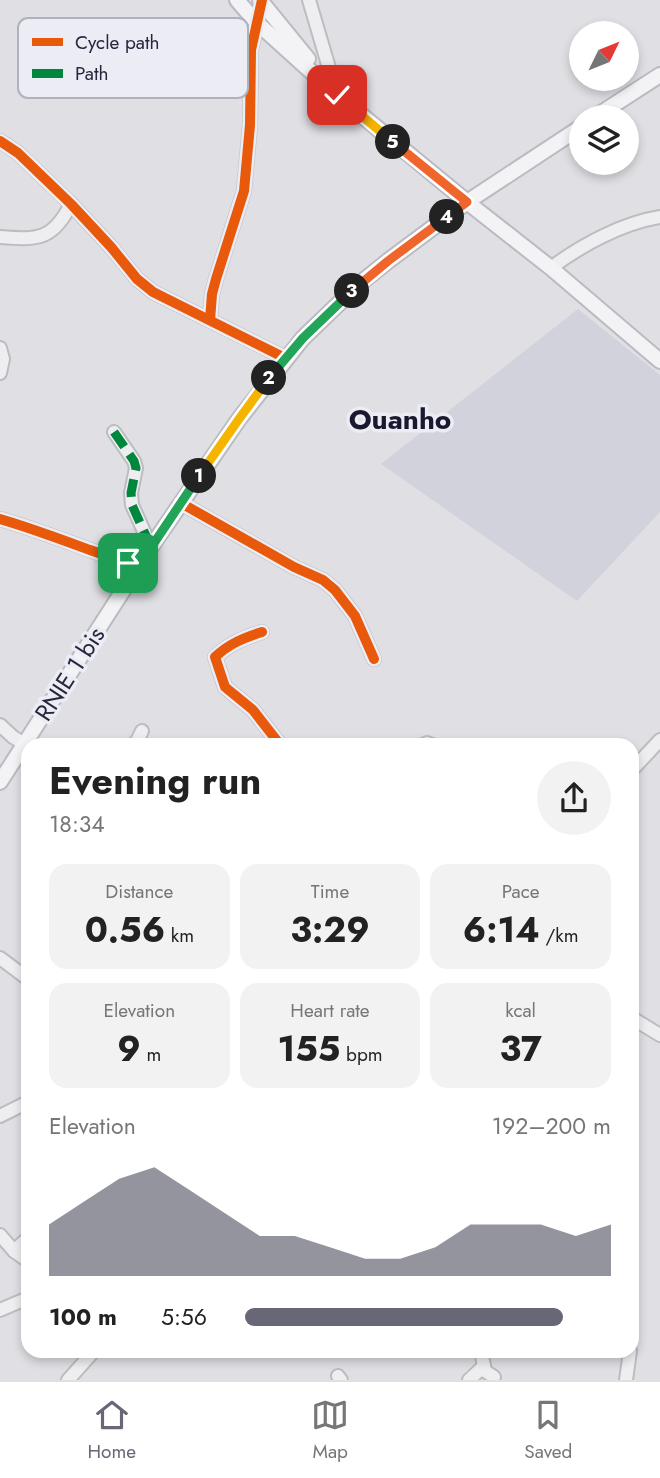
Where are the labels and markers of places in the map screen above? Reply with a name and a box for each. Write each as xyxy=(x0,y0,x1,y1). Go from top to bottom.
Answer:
pin xyxy=(307,65,367,125)
pin: 5 xyxy=(376,124,410,160)
pin: 4 xyxy=(430,200,464,234)
pin: 3 xyxy=(334,274,370,308)
pin: 2 xyxy=(252,360,286,396)
pin: 1 xyxy=(182,458,216,494)
pin xyxy=(98,533,158,593)

